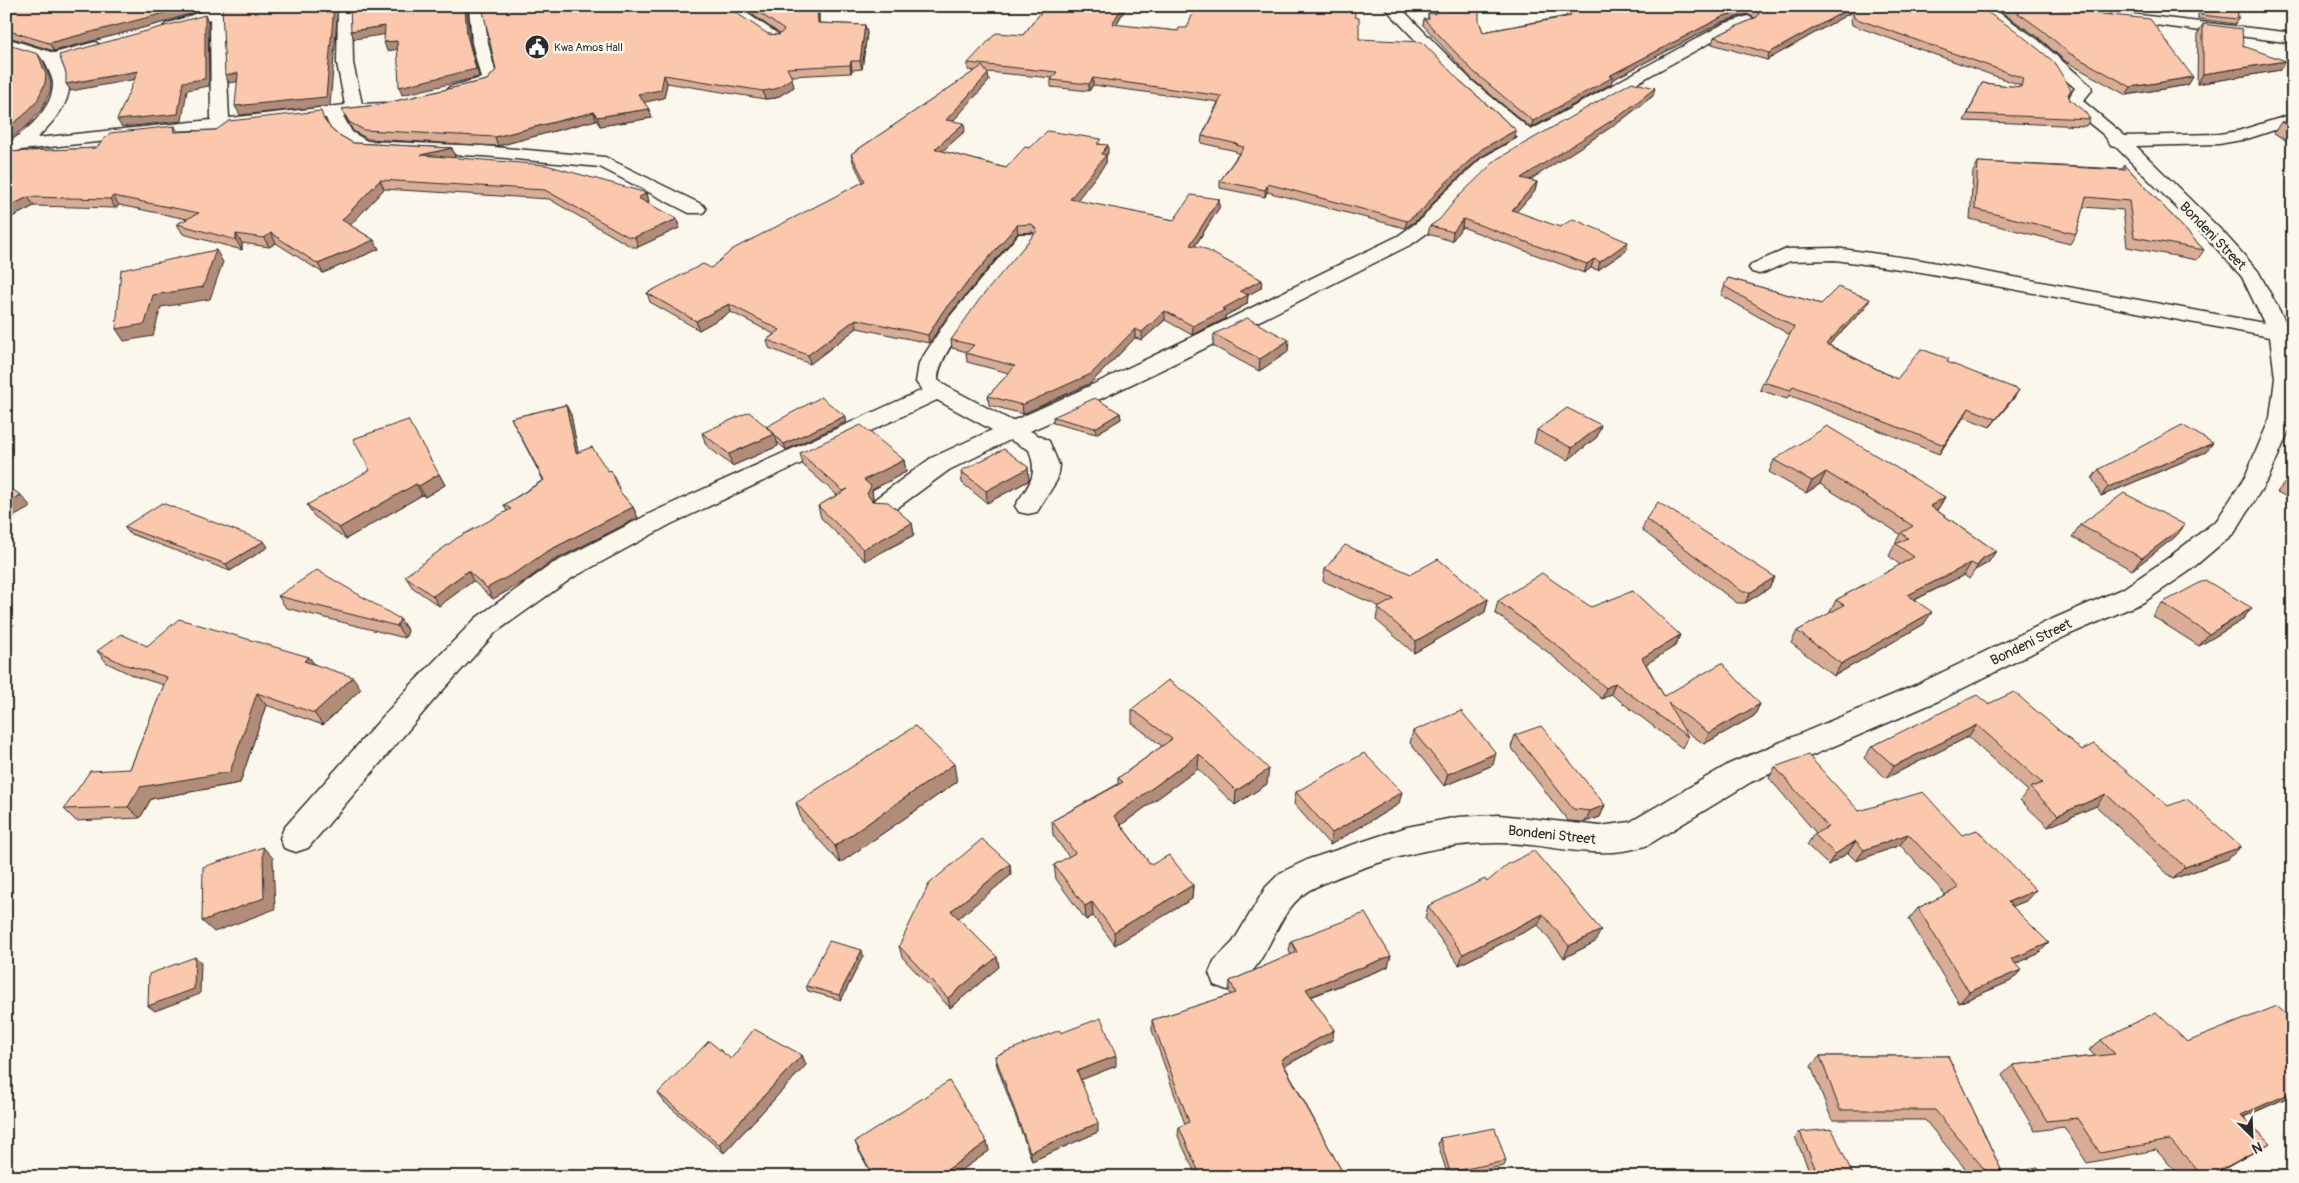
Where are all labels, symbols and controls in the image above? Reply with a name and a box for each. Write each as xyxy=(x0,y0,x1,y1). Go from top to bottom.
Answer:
public building icon: Kwa Amos Hall xyxy=(524,34,550,60)
place label: Kwa Amos Hall xyxy=(554,41,623,54)
street label: Bondeni Street xyxy=(2176,198,2250,274)
street label: Bondeni Street xyxy=(1988,615,2075,669)
street label: Bondeni Street xyxy=(1507,822,1597,848)
north arrow xyxy=(2226,1110,2276,1160)
text: N xyxy=(2249,1138,2265,1157)

